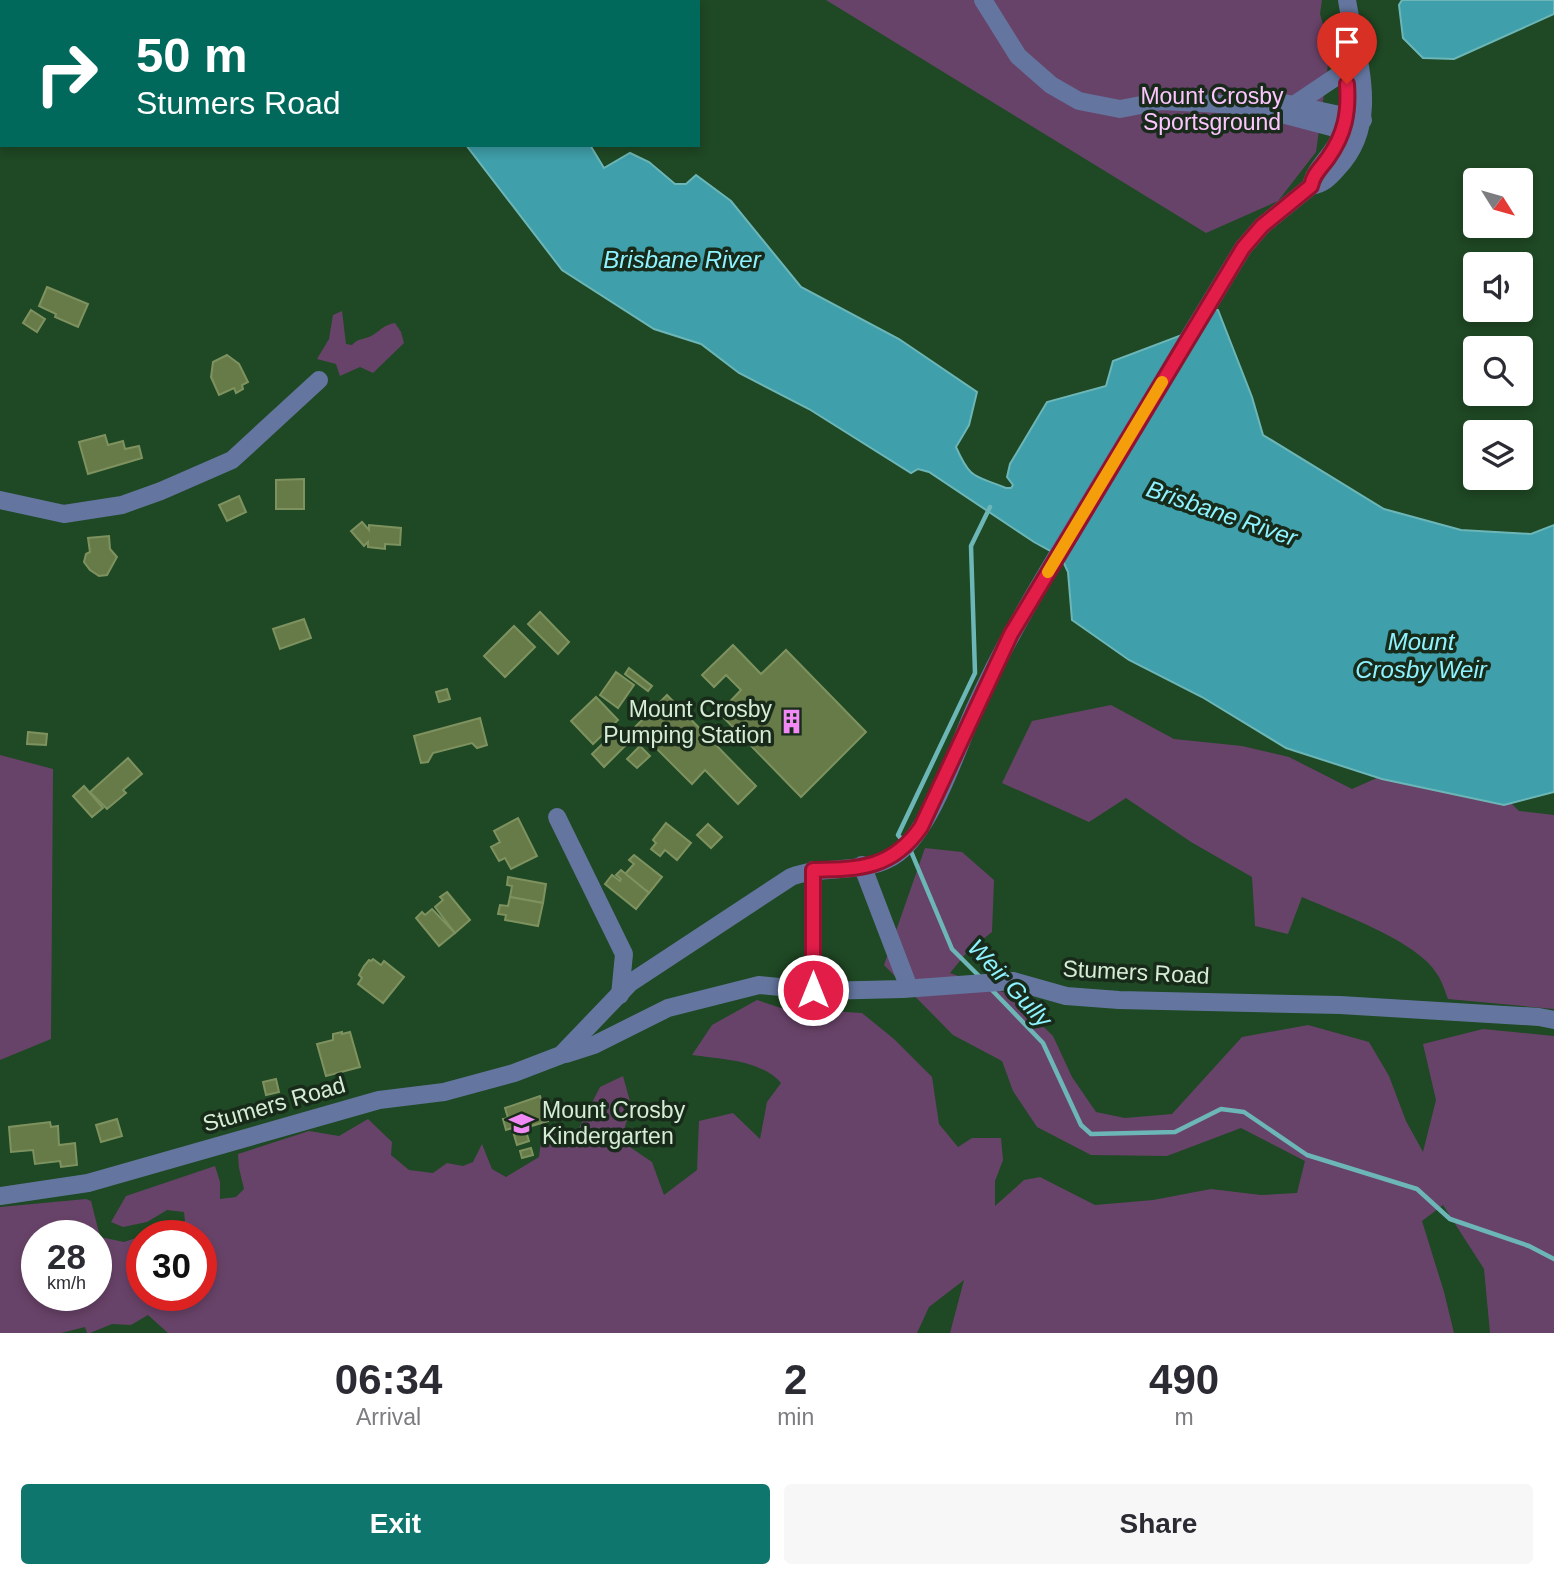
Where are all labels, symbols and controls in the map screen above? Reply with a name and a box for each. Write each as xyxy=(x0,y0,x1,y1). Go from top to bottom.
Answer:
pin xyxy=(1317,12.0,1377,84)
icon: arrive xyxy=(1328,23,1366,61)
icon: right xyxy=(21,28,112,119)
text: 50 m xyxy=(136,28,248,82)
park label: Mount Crosby Sportsground xyxy=(1140,83,1284,135)
text: Stumers Road xyxy=(136,85,341,121)
north arrow xyxy=(1463,168,1533,238)
map controls xyxy=(1463,168,1533,490)
water label: Brisbane River xyxy=(603,246,762,273)
button: sound xyxy=(1463,252,1533,322)
button: search xyxy=(1463,336,1533,406)
button: layers xyxy=(1463,420,1533,490)
water label: Brisbane River xyxy=(1143,475,1302,552)
water label: Mount Crosby Weir xyxy=(1355,628,1488,683)
place label: Mount Crosby Pumping Station xyxy=(603,696,772,748)
building icon: Mount Crosby Pumping Station xyxy=(778,708,806,736)
water label: Weir Gully xyxy=(963,933,1059,1034)
position arrow xyxy=(776,953,850,1027)
street label: Stumers Road xyxy=(1062,955,1210,989)
street label: Stumers Road xyxy=(200,1071,348,1137)
place label: Mount Crosby Kindergarten xyxy=(542,1097,686,1149)
school or university icon: Mount Crosby Kindergarten xyxy=(508,1109,536,1137)
speed limit sign: 30 xyxy=(126,1220,217,1311)
text: 28 xyxy=(47,1237,86,1276)
text: km/h xyxy=(47,1273,86,1293)
text: 06:34 xyxy=(335,1356,442,1403)
text: 2 xyxy=(784,1356,807,1403)
text: 490 xyxy=(1149,1356,1219,1403)
text: Arrival xyxy=(356,1404,421,1430)
text: min xyxy=(777,1404,814,1430)
text: m xyxy=(1175,1404,1194,1430)
button: Exit xyxy=(21,1484,770,1564)
button: Share xyxy=(784,1484,1533,1564)

